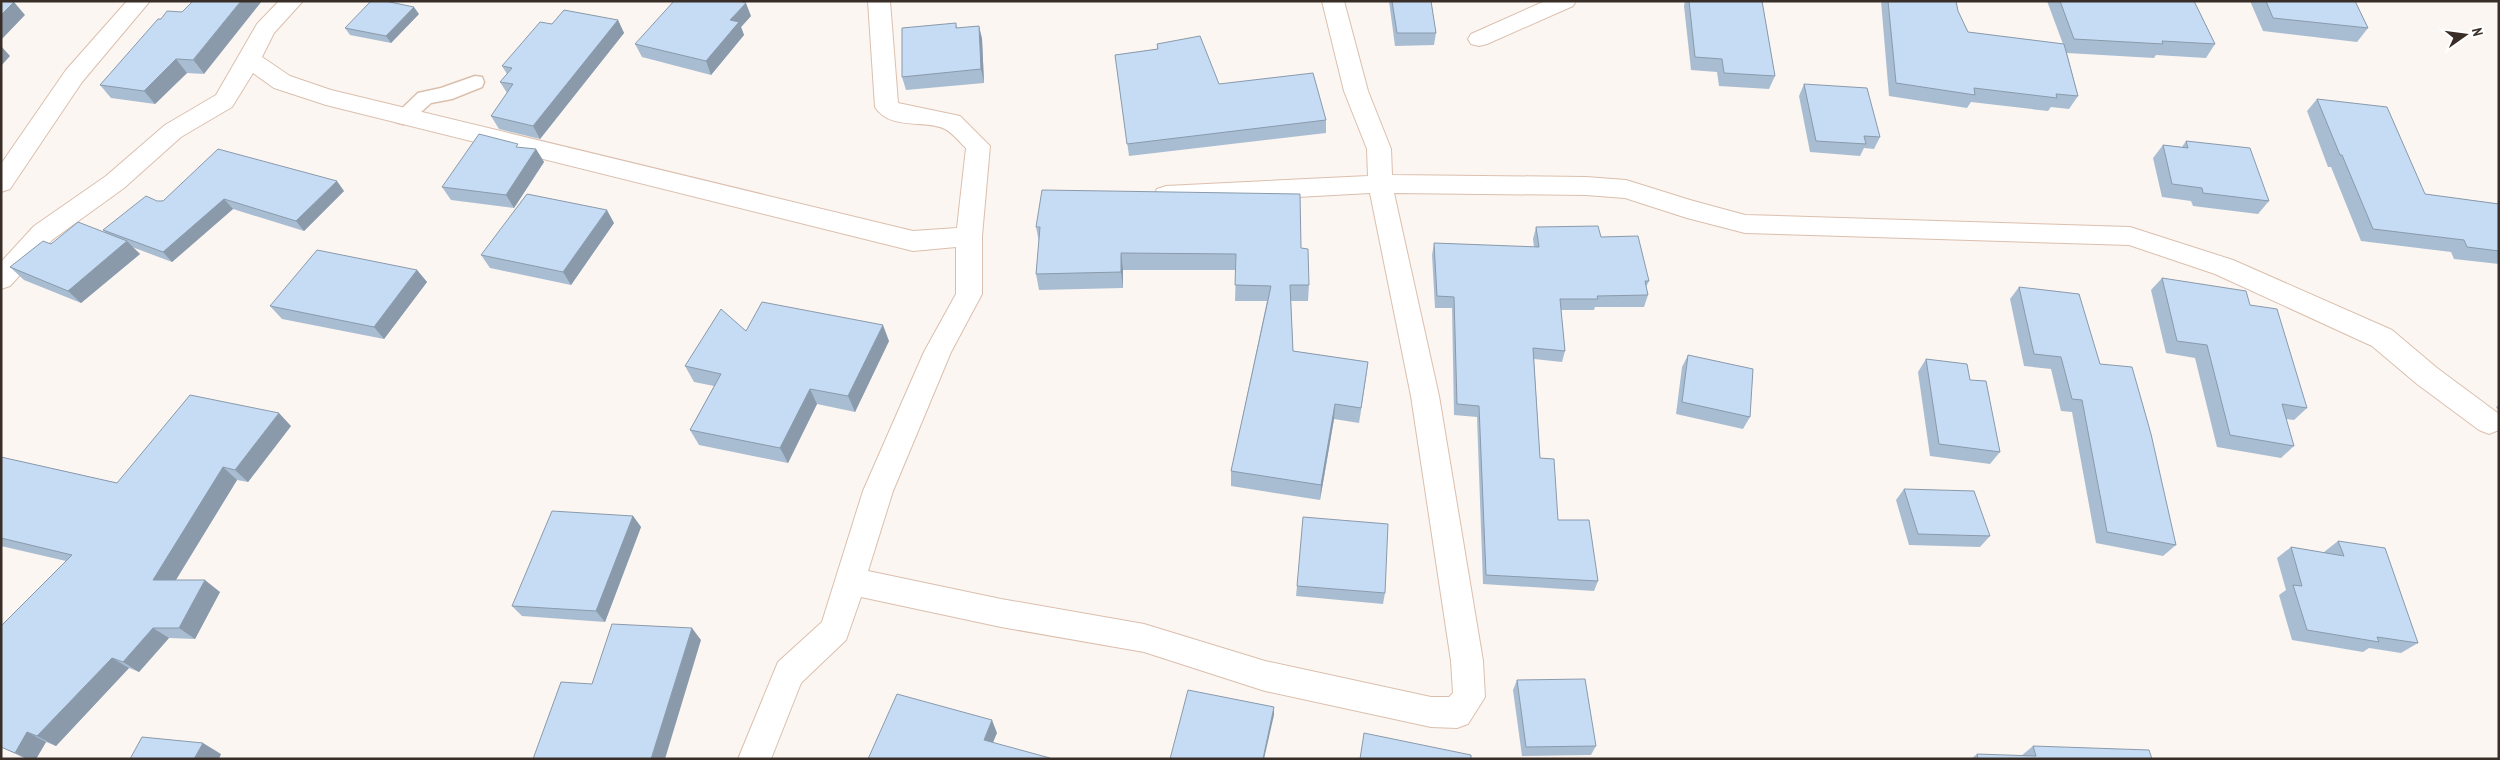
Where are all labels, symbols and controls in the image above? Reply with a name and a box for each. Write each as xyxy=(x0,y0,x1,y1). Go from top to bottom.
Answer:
north arrow xyxy=(2440,10,2490,60)
text: N xyxy=(2468,26,2487,38)

